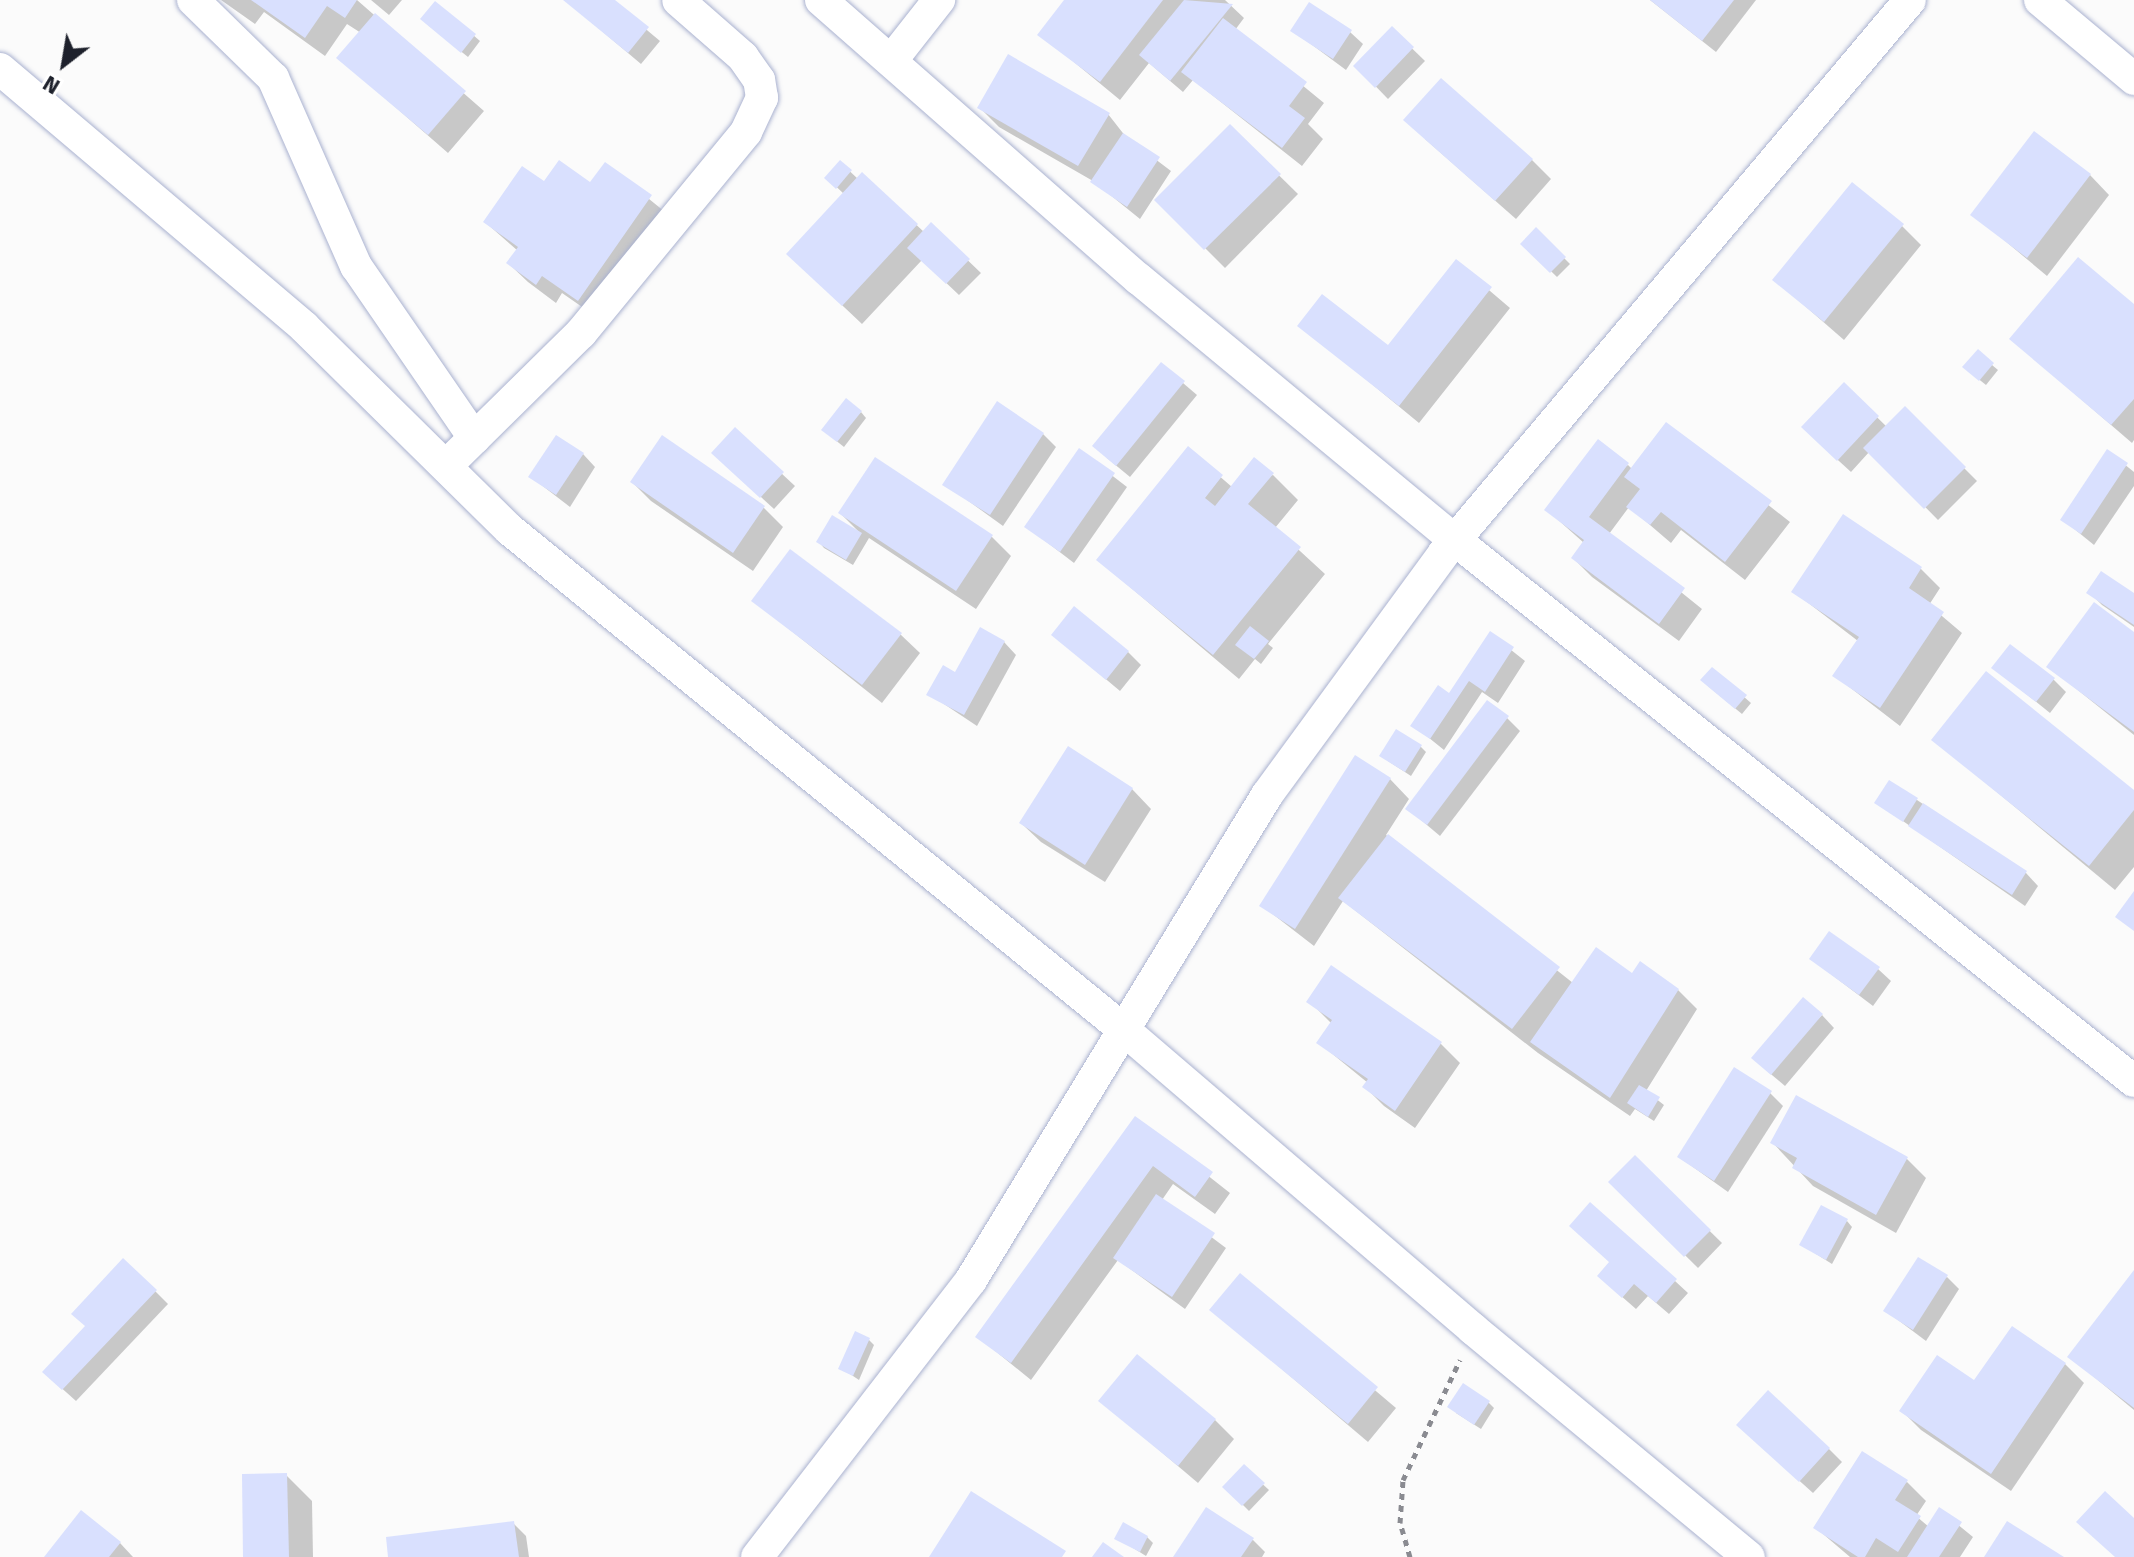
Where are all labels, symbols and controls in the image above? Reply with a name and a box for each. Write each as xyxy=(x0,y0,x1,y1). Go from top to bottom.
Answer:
north arrow xyxy=(24,24,104,104)
text: N xyxy=(38,70,65,100)

